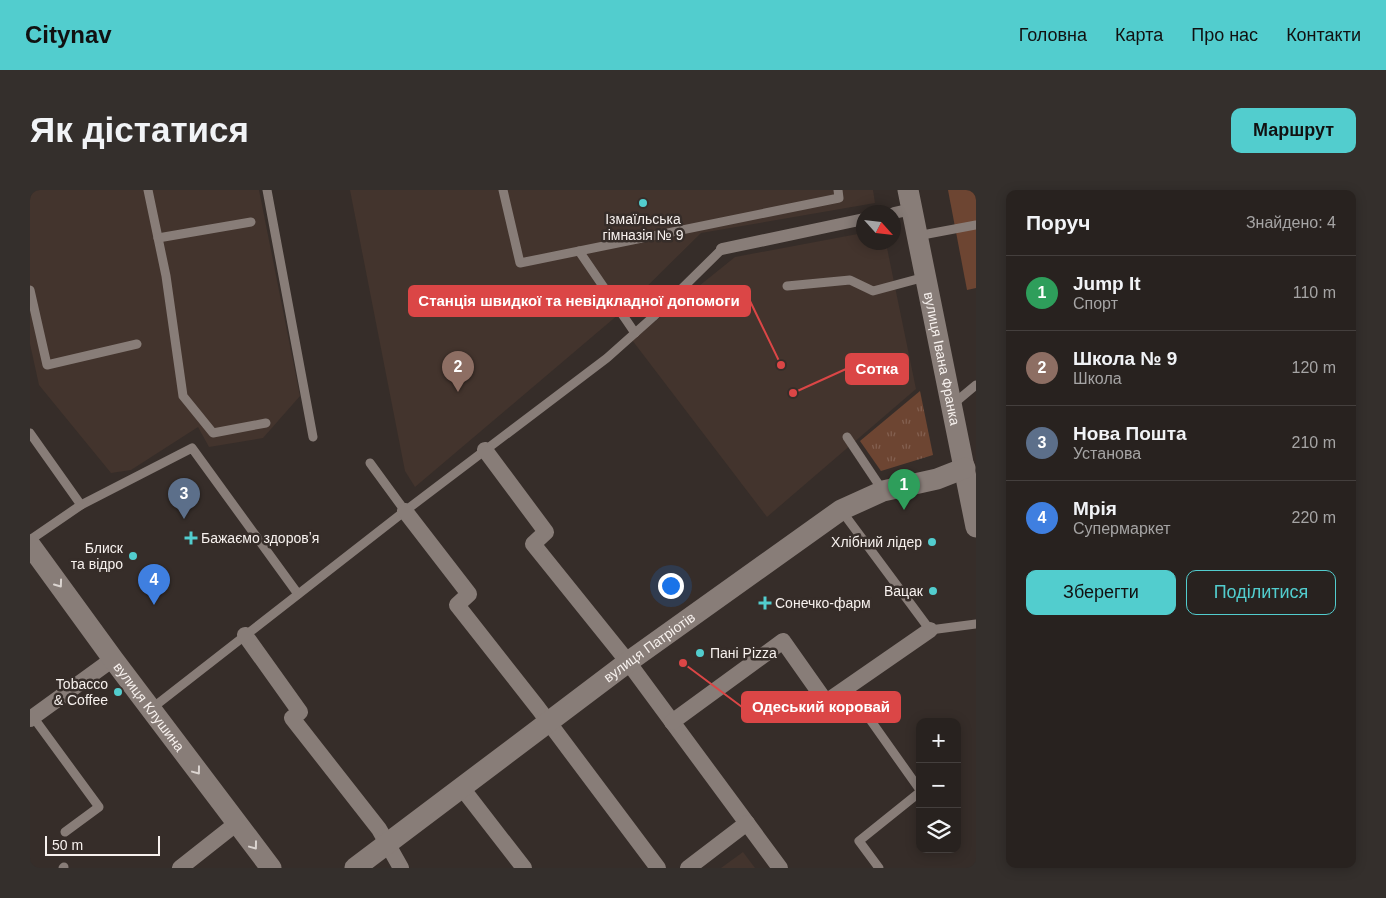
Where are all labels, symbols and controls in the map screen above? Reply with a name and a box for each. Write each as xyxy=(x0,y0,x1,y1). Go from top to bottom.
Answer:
text: Citynav xyxy=(25,21,112,48)
text: Головна xyxy=(1019,25,1087,45)
text: Карта xyxy=(1115,25,1163,45)
text: Про нас xyxy=(1191,25,1258,45)
text: Контакти xyxy=(1286,25,1361,45)
button: Маршрут xyxy=(1231,108,1356,153)
text: Як дістатися xyxy=(30,110,249,149)
marker: Ізмаїльська гімназія № 9 xyxy=(637,197,649,209)
north arrow xyxy=(856,205,901,250)
place label: Ізмаїльська гімназія № 9 xyxy=(603,211,684,243)
text: Поруч xyxy=(1026,211,1090,234)
text: Знайдено: 4 xyxy=(1246,214,1336,231)
text: Jump It xyxy=(1073,273,1141,294)
text: 1 xyxy=(1038,284,1046,301)
text: 110 m xyxy=(1293,284,1336,301)
callout: Станція швидкої та невідкладної допомоги xyxy=(409,286,750,316)
street label: вулиця Івана Франка xyxy=(921,290,963,427)
text: Станція швидкої та невідкладної допомоги xyxy=(418,292,740,309)
text: Спорт xyxy=(1073,295,1118,312)
text: Школа № 9 xyxy=(1073,348,1177,369)
pin: 2 xyxy=(442,351,474,392)
callout: Сотка xyxy=(846,354,908,384)
text: 2 xyxy=(1038,359,1046,376)
text: 120 m xyxy=(1292,359,1336,376)
text: Сотка xyxy=(856,360,899,377)
text: Школа xyxy=(1073,370,1122,387)
text: Нова Пошта xyxy=(1073,423,1187,444)
text: 3 xyxy=(1038,434,1046,451)
text: 210 m xyxy=(1292,434,1336,451)
text: Установа xyxy=(1073,445,1141,462)
pin: 1 xyxy=(888,469,920,510)
pin: 3 xyxy=(168,478,200,519)
text: Мрія xyxy=(1073,498,1117,519)
text: 4 xyxy=(1038,509,1046,526)
text: 220 m xyxy=(1292,509,1336,526)
text: Супермаркет xyxy=(1073,520,1171,537)
place label: Бажаємо здоровʼя xyxy=(201,530,319,546)
marker: Бажаємо здоровʼя xyxy=(185,532,197,544)
place label: Хлібний лідер xyxy=(831,534,922,550)
marker: Хлібний лідер xyxy=(926,536,938,548)
place label: Блиск та відро xyxy=(71,540,124,572)
marker: Блиск та відро xyxy=(127,550,139,562)
pin: 4 xyxy=(138,564,170,605)
button: Зберегти xyxy=(1026,570,1176,615)
button: Поділитися xyxy=(1186,570,1336,615)
your location xyxy=(658,573,684,599)
one-way arrow xyxy=(52,579,62,588)
place label: Вацак xyxy=(884,583,924,599)
marker: Вацак xyxy=(927,585,939,597)
place label: Сонечко-фарм xyxy=(775,595,871,611)
marker: Сонечко-фарм xyxy=(759,597,771,609)
street label: вулиця Патріотів xyxy=(601,609,698,685)
place label: Пані Pizza xyxy=(710,645,777,661)
marker: Пані Pizza xyxy=(694,647,706,659)
street label: вулиця Клушина xyxy=(110,659,188,755)
place label: Tobacco & Coffee xyxy=(54,676,108,708)
marker: Tobacco & Coffee xyxy=(112,686,124,698)
callout: Одеський коровай xyxy=(742,692,900,722)
text: Одеський коровай xyxy=(752,698,890,715)
map controls xyxy=(916,718,961,853)
button: + xyxy=(916,718,961,763)
button: − xyxy=(916,763,961,808)
one-way arrow xyxy=(192,765,200,774)
button: layers xyxy=(916,808,961,853)
scale bar xyxy=(45,833,160,856)
text: 50 m xyxy=(52,837,83,853)
one-way arrow xyxy=(248,840,257,850)

